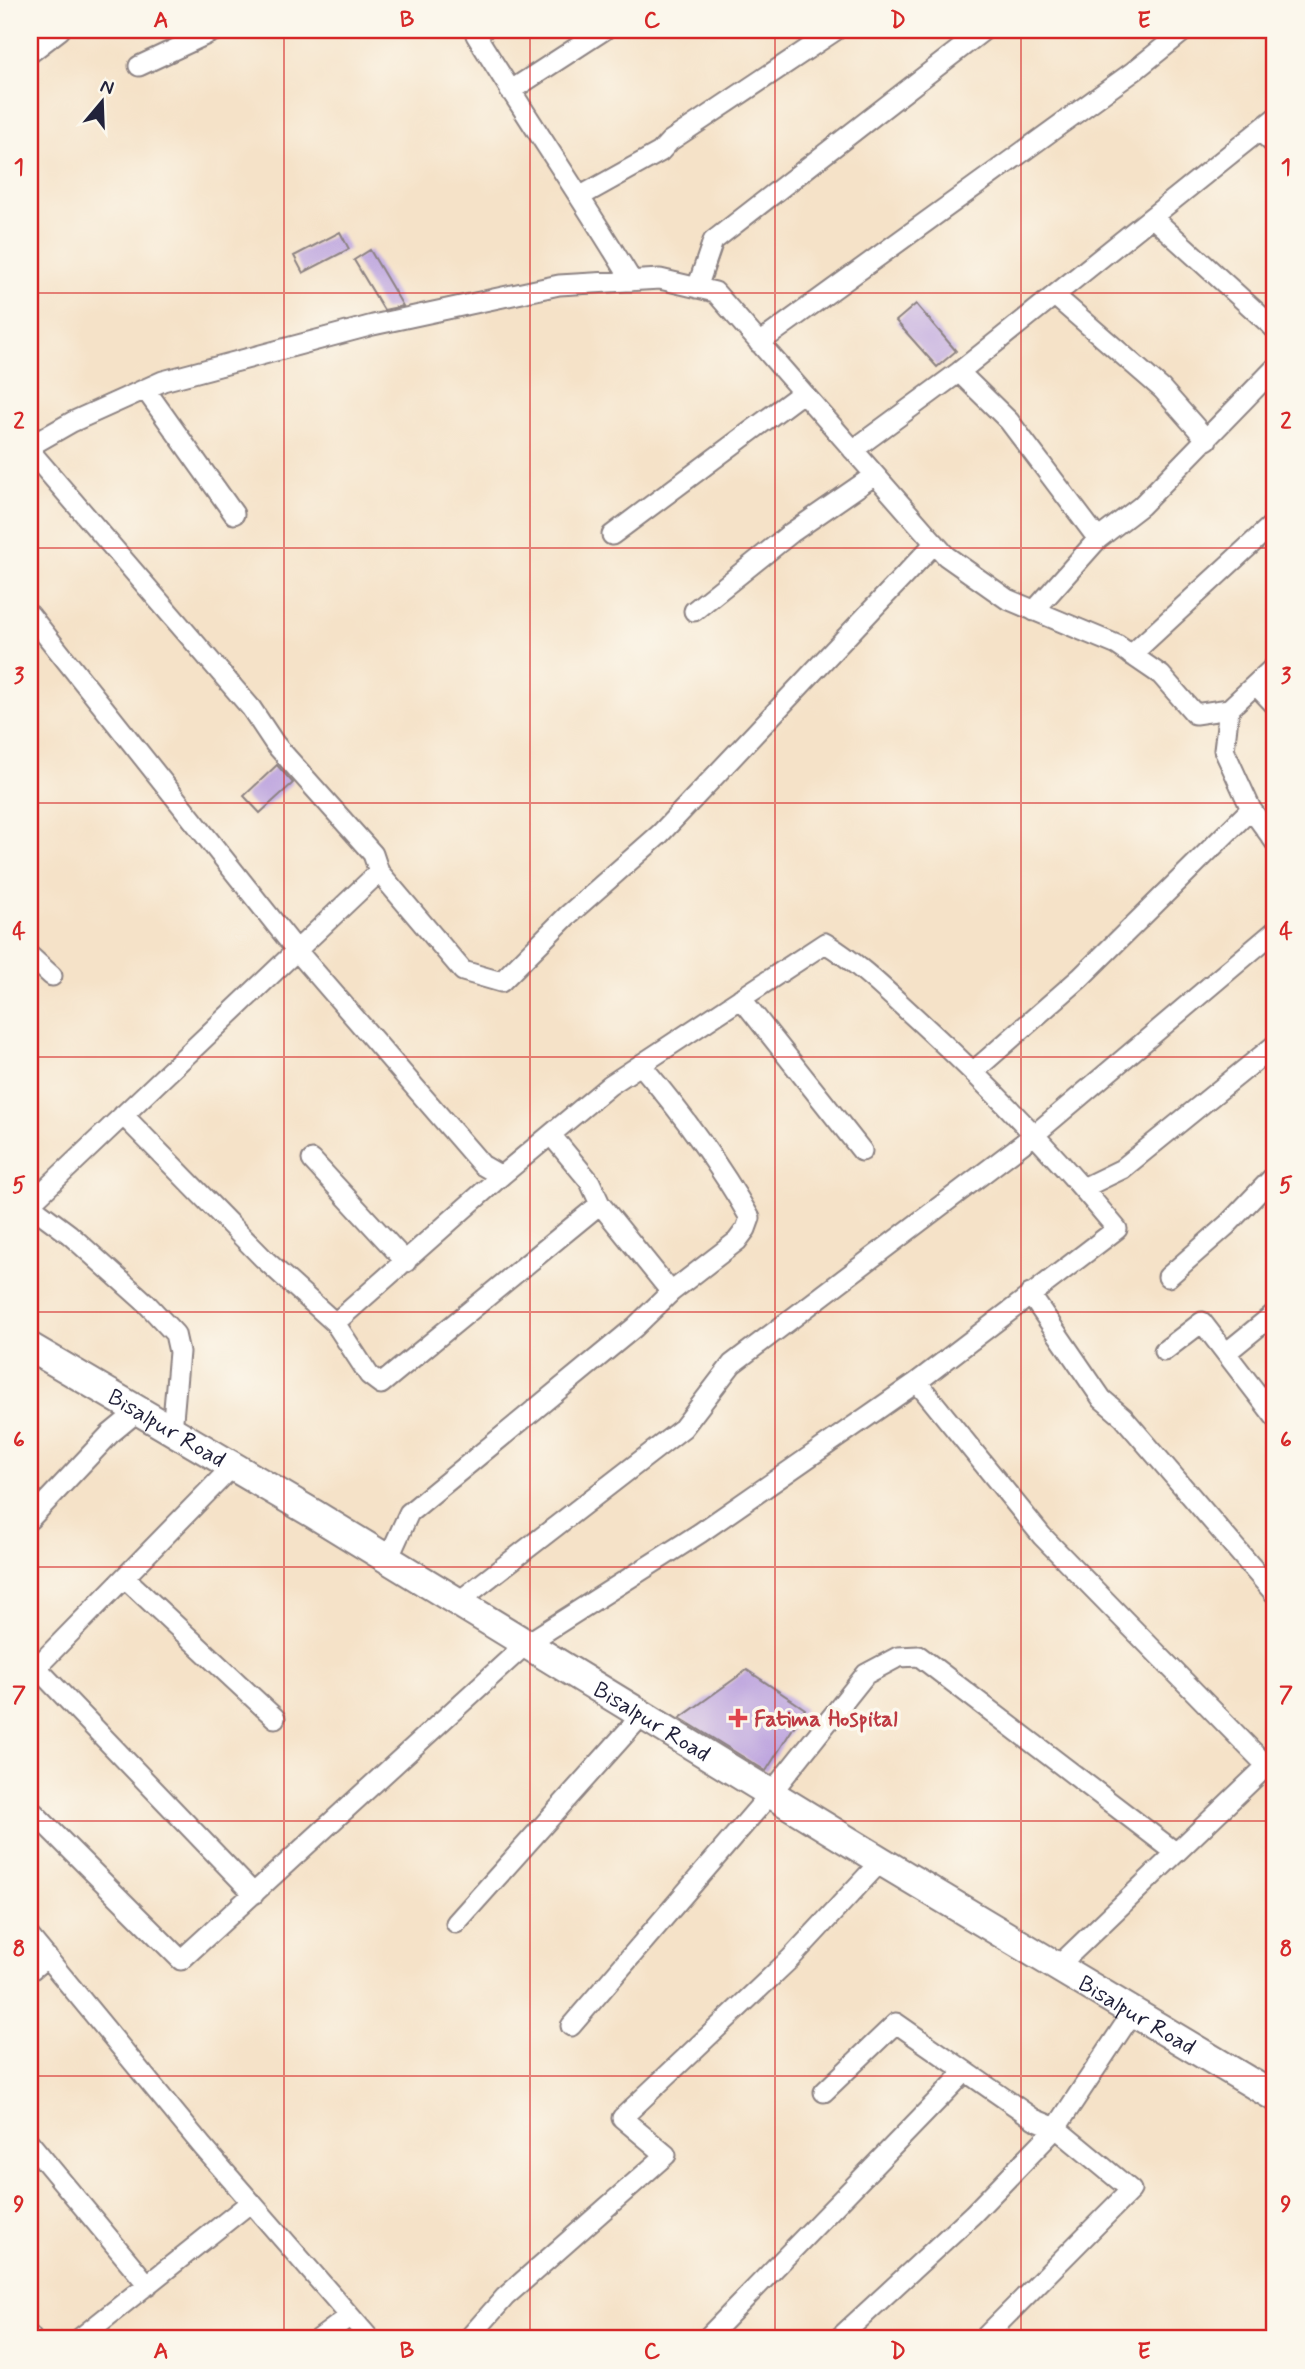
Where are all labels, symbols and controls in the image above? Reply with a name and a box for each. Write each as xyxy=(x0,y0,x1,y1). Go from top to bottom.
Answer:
text: A xyxy=(153,6,169,36)
text: B xyxy=(400,6,415,36)
text: C xyxy=(644,6,661,36)
text: D xyxy=(890,6,906,36)
text: E xyxy=(1137,6,1151,36)
north arrow xyxy=(66,66,136,136)
text: N xyxy=(97,73,117,101)
text: 1 xyxy=(14,153,24,183)
text: 1 xyxy=(1281,153,1291,183)
text: 2 xyxy=(13,407,25,437)
text: 2 xyxy=(1280,407,1292,437)
text: 3 xyxy=(14,662,25,692)
text: 3 xyxy=(1281,662,1292,692)
text: 4 xyxy=(12,917,26,947)
text: 4 xyxy=(1279,917,1293,947)
text: 5 xyxy=(12,1171,26,1201)
text: 5 xyxy=(1279,1171,1293,1201)
street label: Bisalpur Road xyxy=(102,1383,230,1476)
text: 6 xyxy=(13,1426,25,1456)
text: 6 xyxy=(1280,1426,1292,1456)
street label: Bisalpur Road xyxy=(587,1676,715,1770)
text: 7 xyxy=(12,1681,26,1711)
text: 7 xyxy=(1279,1681,1293,1711)
place label: Fatima Hospital xyxy=(754,1705,898,1735)
marker: Fatima Hospital xyxy=(728,1708,748,1728)
text: 8 xyxy=(13,1935,25,1965)
text: 8 xyxy=(1280,1935,1292,1965)
street label: Bisalpur Road xyxy=(1072,1970,1201,2063)
text: 9 xyxy=(13,2190,25,2220)
text: 9 xyxy=(1280,2190,1292,2220)
text: A xyxy=(153,2337,169,2367)
text: B xyxy=(400,2337,415,2367)
text: C xyxy=(644,2337,661,2367)
text: D xyxy=(890,2337,906,2367)
text: E xyxy=(1137,2337,1151,2367)

